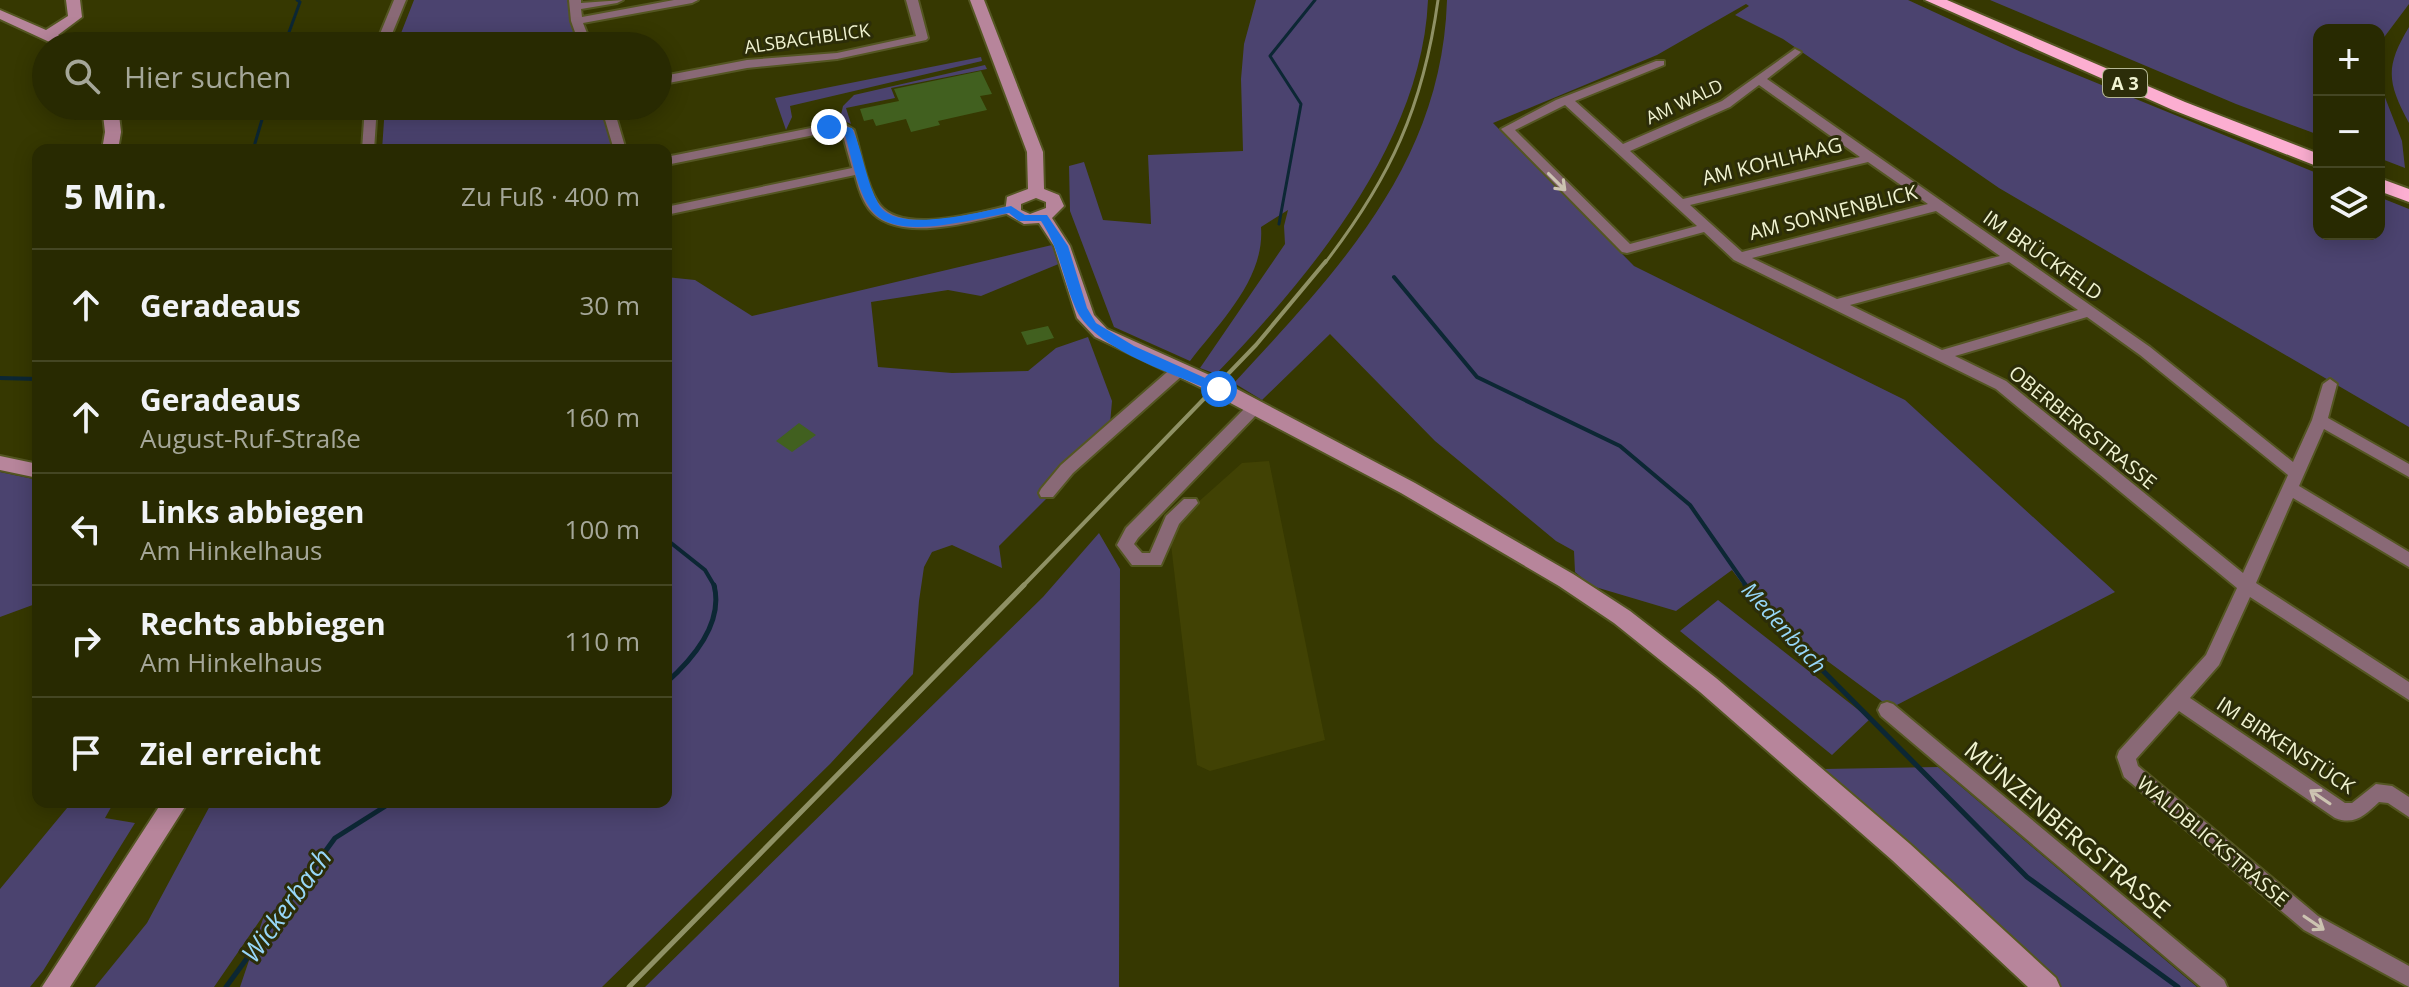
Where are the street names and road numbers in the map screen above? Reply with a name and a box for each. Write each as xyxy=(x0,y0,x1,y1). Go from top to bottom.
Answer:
street label: ALSBACHBLICK xyxy=(743,17,872,59)
road number: A 3 xyxy=(2103,69,2147,97)
street label: AM WALD xyxy=(1641,73,1727,129)
street label: AM KOHLHAAG xyxy=(1699,131,1845,191)
street label: AM SONNENBLICK xyxy=(1746,178,1921,246)
street label: IM BRÜCKFELD xyxy=(1978,204,2108,306)
street label: OBERBERGSTRASSE xyxy=(2003,359,2163,495)
street label: IM BIRKENSTÜCK xyxy=(2212,690,2361,800)
street label: MÜNZENBERGSTRASSE xyxy=(1958,733,2178,925)
street label: WALDBLICKSTRASSE xyxy=(2132,770,2294,912)

